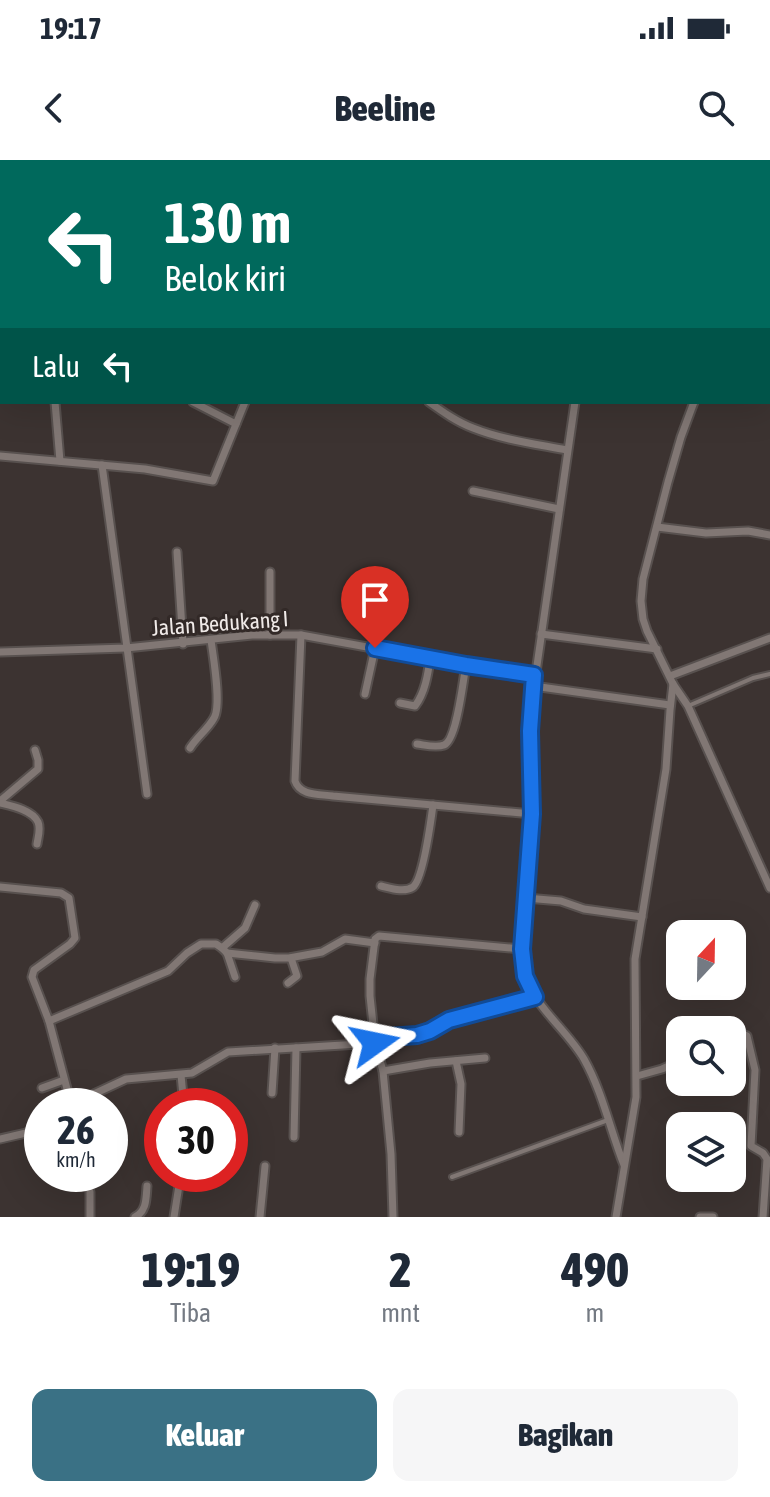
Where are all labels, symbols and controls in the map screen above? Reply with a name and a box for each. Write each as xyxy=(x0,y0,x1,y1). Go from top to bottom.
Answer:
text: 19:17 xyxy=(40,11,102,45)
icon: back xyxy=(32,86,76,130)
icon: search xyxy=(694,86,738,130)
text: Beeline xyxy=(334,87,436,129)
text: 130 m xyxy=(164,191,291,255)
icon: left xyxy=(32,192,136,296)
text: Belok kiri xyxy=(164,257,286,299)
icon: left xyxy=(96,344,140,388)
text: Lalu xyxy=(32,349,80,383)
pin xyxy=(341,566,409,648)
icon: arrive xyxy=(353,578,397,622)
street label: Jalan Bedukang I xyxy=(151,605,289,641)
north arrow xyxy=(666,920,746,1000)
map controls xyxy=(666,920,746,1192)
position arrow xyxy=(333,1001,417,1085)
button: search xyxy=(666,1016,746,1096)
speed limit sign: 30 xyxy=(144,1088,248,1192)
text: 26 xyxy=(57,1107,95,1152)
button: layers xyxy=(666,1112,746,1192)
text: km/h xyxy=(56,1148,96,1171)
text: 19:19 xyxy=(141,1242,240,1297)
text: 2 xyxy=(389,1242,412,1297)
text: 490 xyxy=(561,1242,629,1297)
text: Tiba xyxy=(170,1298,211,1328)
text: mnt xyxy=(381,1298,420,1328)
text: m xyxy=(586,1298,604,1328)
button: Keluar xyxy=(32,1389,377,1481)
button: Bagikan xyxy=(393,1389,738,1481)

